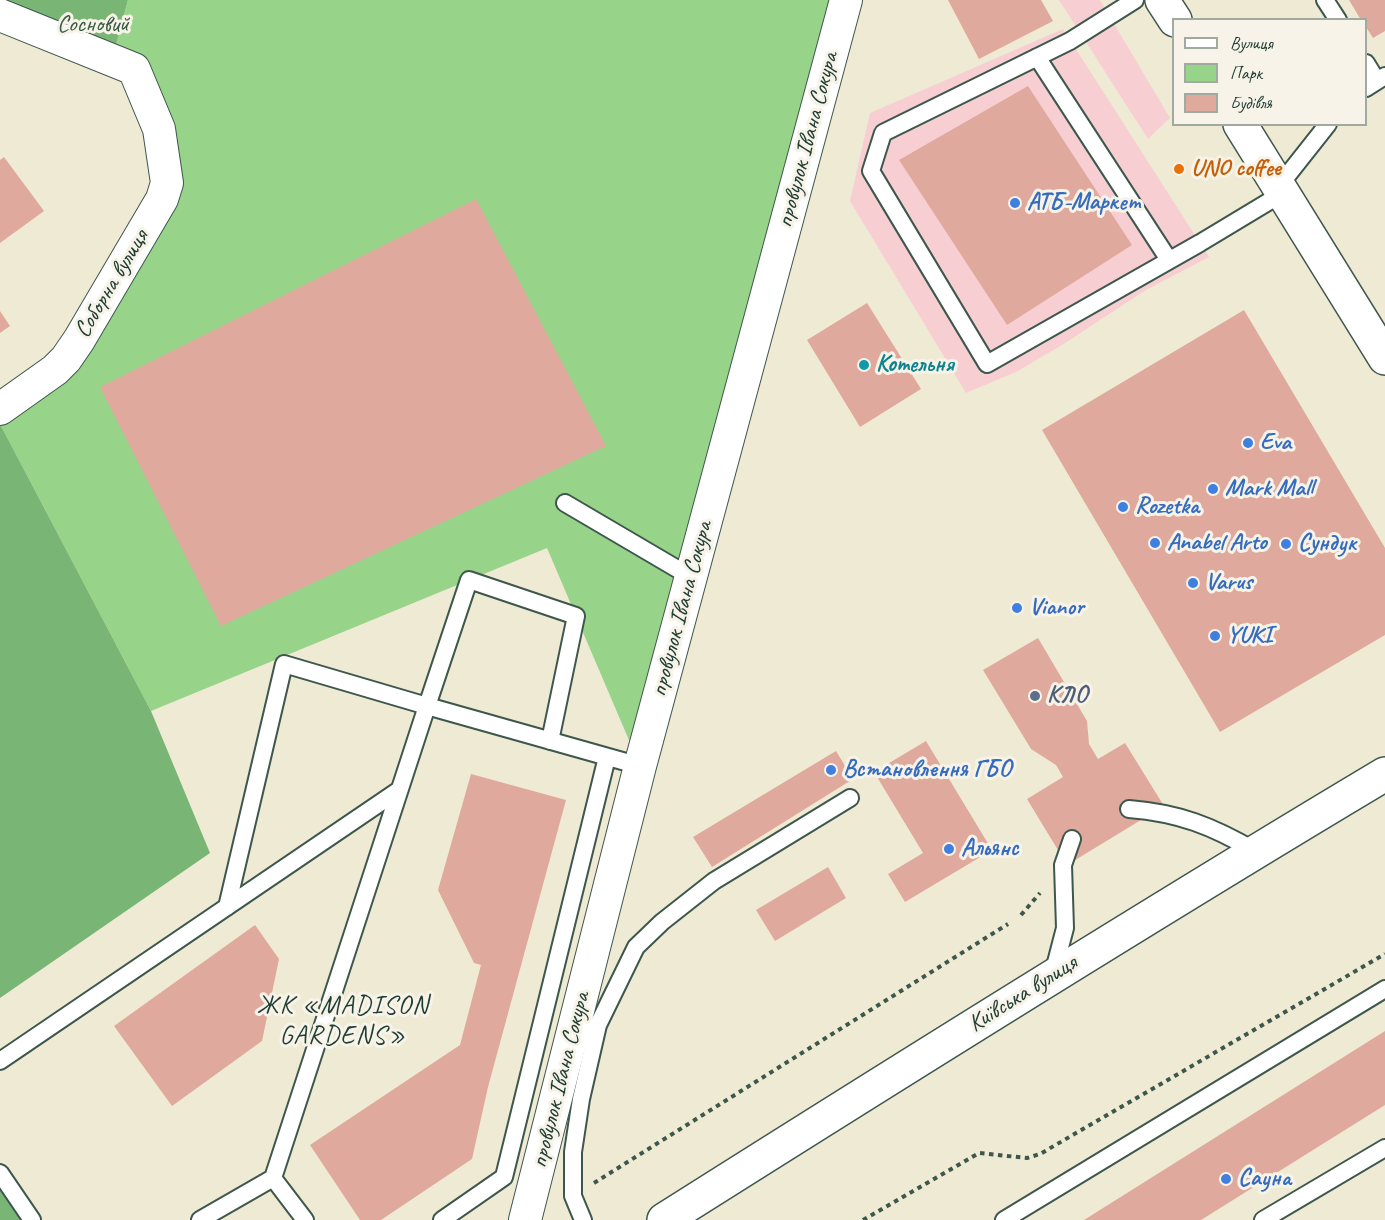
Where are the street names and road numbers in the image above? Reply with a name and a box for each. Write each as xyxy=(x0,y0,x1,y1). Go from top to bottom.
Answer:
street label: провулок Івана Сокура xyxy=(771,49,845,231)
street label: Соборна вулиця xyxy=(69,225,155,343)
street label: провулок Івана Сокура xyxy=(645,518,719,700)
street label: Київська вулиця xyxy=(963,949,1083,1039)
street label: провулок Івана Сокура xyxy=(525,989,597,1171)

